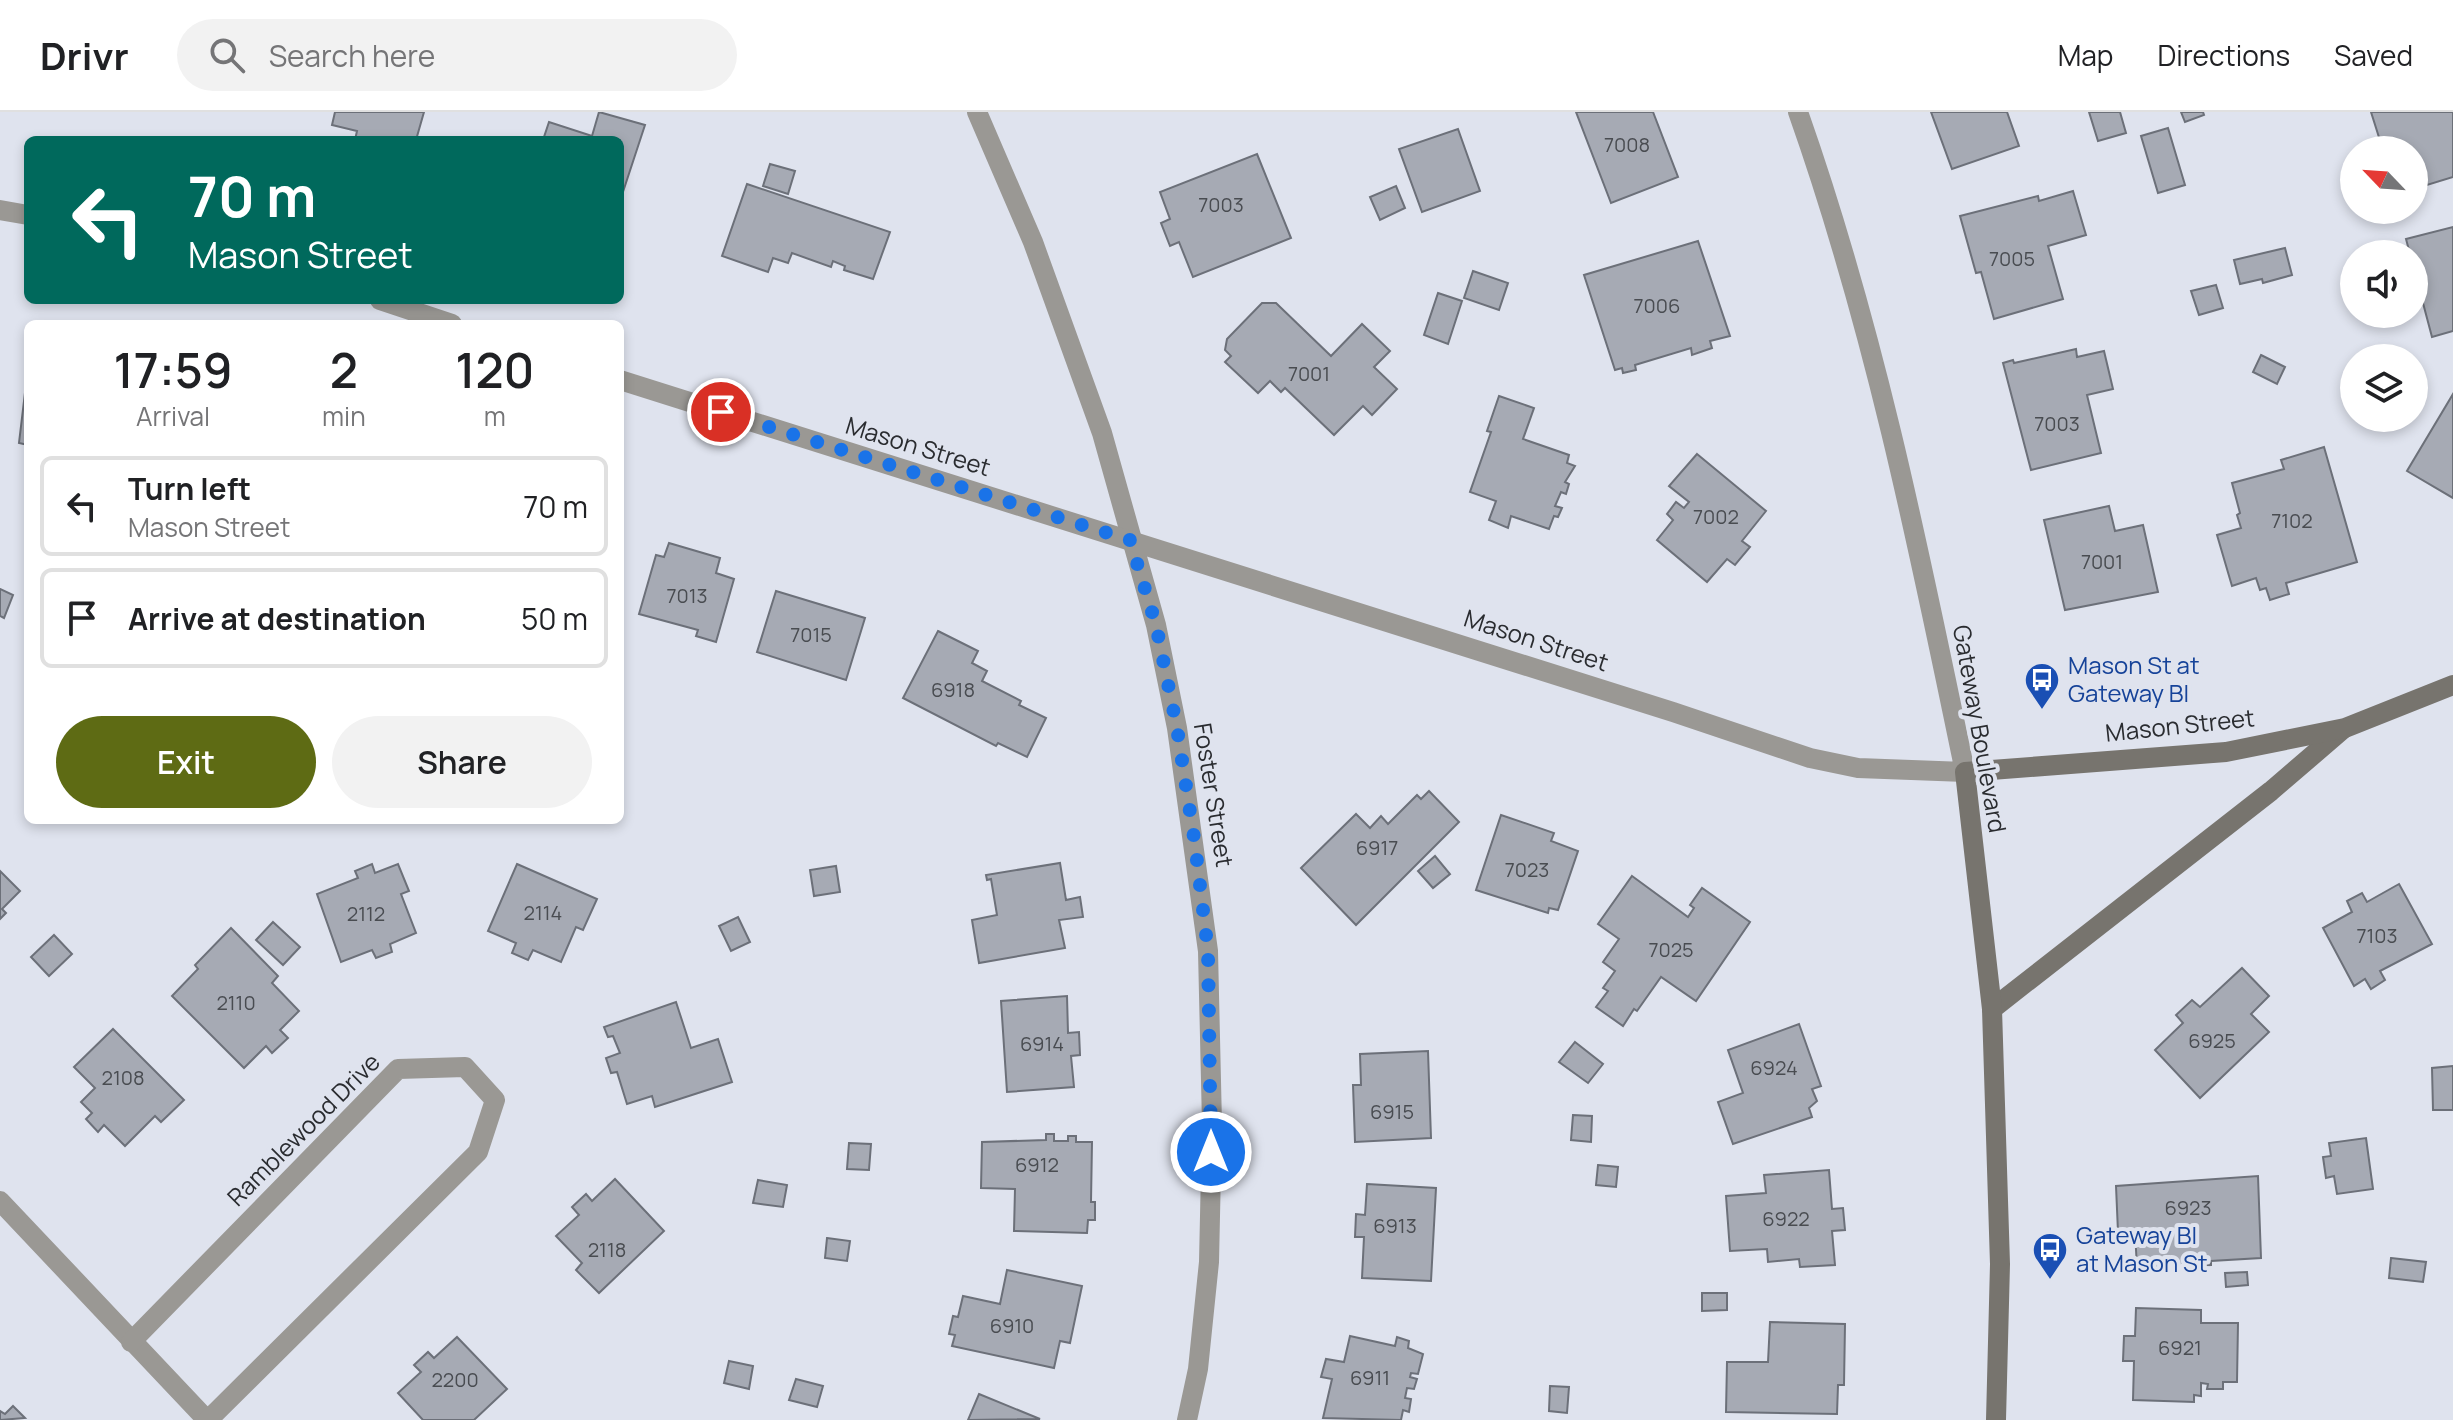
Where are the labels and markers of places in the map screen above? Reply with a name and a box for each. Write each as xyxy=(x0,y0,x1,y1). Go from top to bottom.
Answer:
pin xyxy=(687,378,755,446)
place label: Mason St at Gateway Bl xyxy=(2068,648,2200,709)
bus stop icon: Mason St at Gateway Bl xyxy=(2023,661,2061,711)
place label: Gateway Bl at Mason St xyxy=(2076,1218,2208,1279)
bus stop icon: Gateway Bl at Mason St xyxy=(2031,1231,2069,1281)

